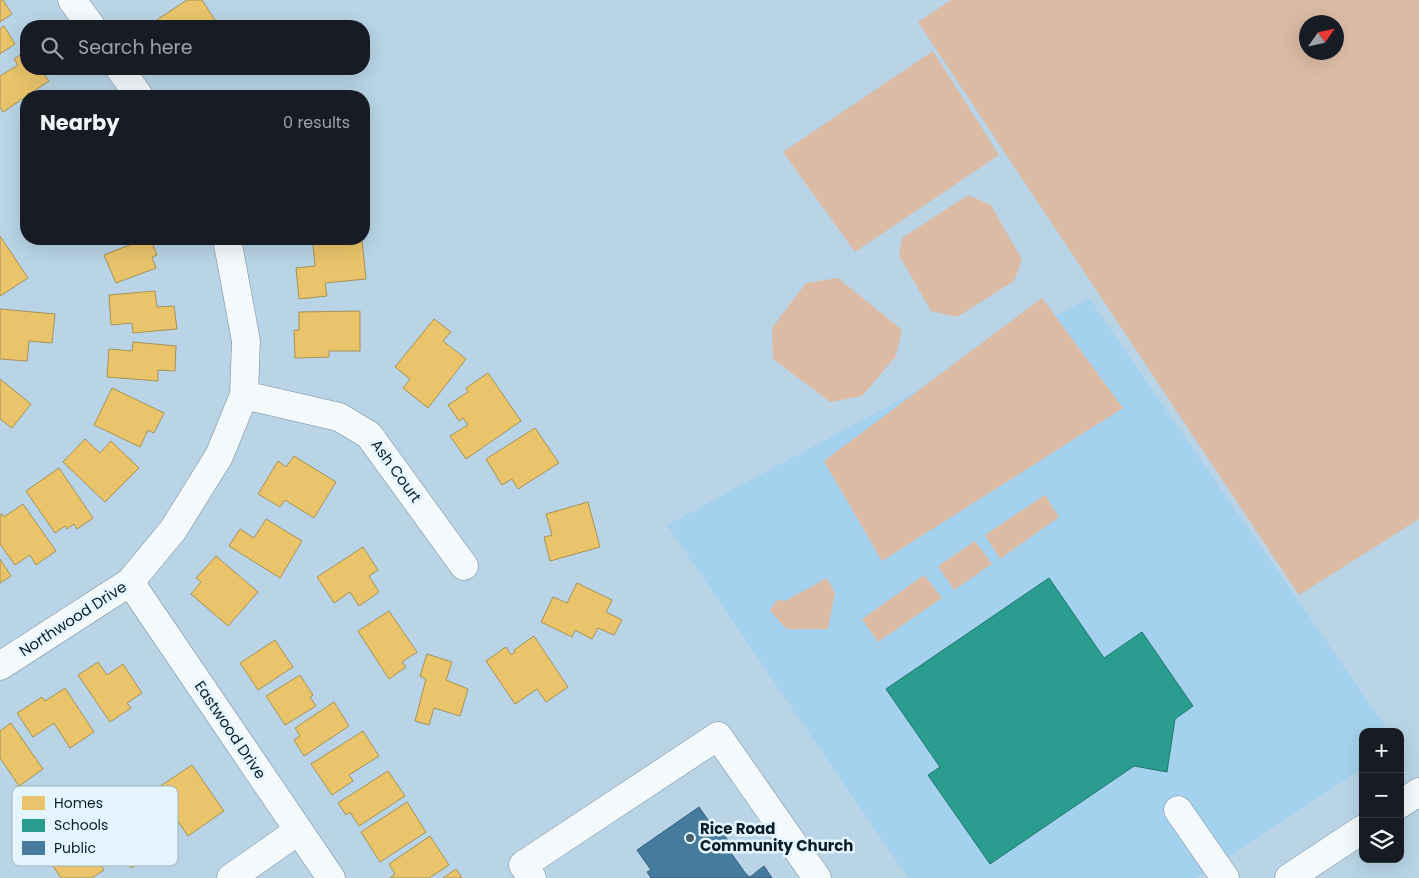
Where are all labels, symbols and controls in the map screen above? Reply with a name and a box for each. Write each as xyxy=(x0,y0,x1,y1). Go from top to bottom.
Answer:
north arrow xyxy=(1299,15,1344,60)
search box xyxy=(20,20,370,75)
icon: search xyxy=(38,34,66,62)
text: Search here xyxy=(78,34,192,61)
text: Nearby xyxy=(40,108,120,137)
text: 0 results xyxy=(283,111,350,134)
street label: Ash Court xyxy=(366,435,426,507)
street label: Northwood Drive xyxy=(15,576,130,661)
street label: Eastwood Drive xyxy=(190,676,271,783)
map controls xyxy=(1359,728,1404,863)
button: + xyxy=(1359,728,1404,773)
button: − xyxy=(1359,773,1404,818)
legend xyxy=(12,786,178,866)
text: Homes xyxy=(54,793,103,813)
text: Schools xyxy=(54,815,108,835)
place label: Rice Road Community Church xyxy=(700,818,853,856)
button: layers xyxy=(1359,818,1404,863)
marker: Rice Road Community Church xyxy=(684,832,696,844)
text: Public xyxy=(54,838,96,858)

